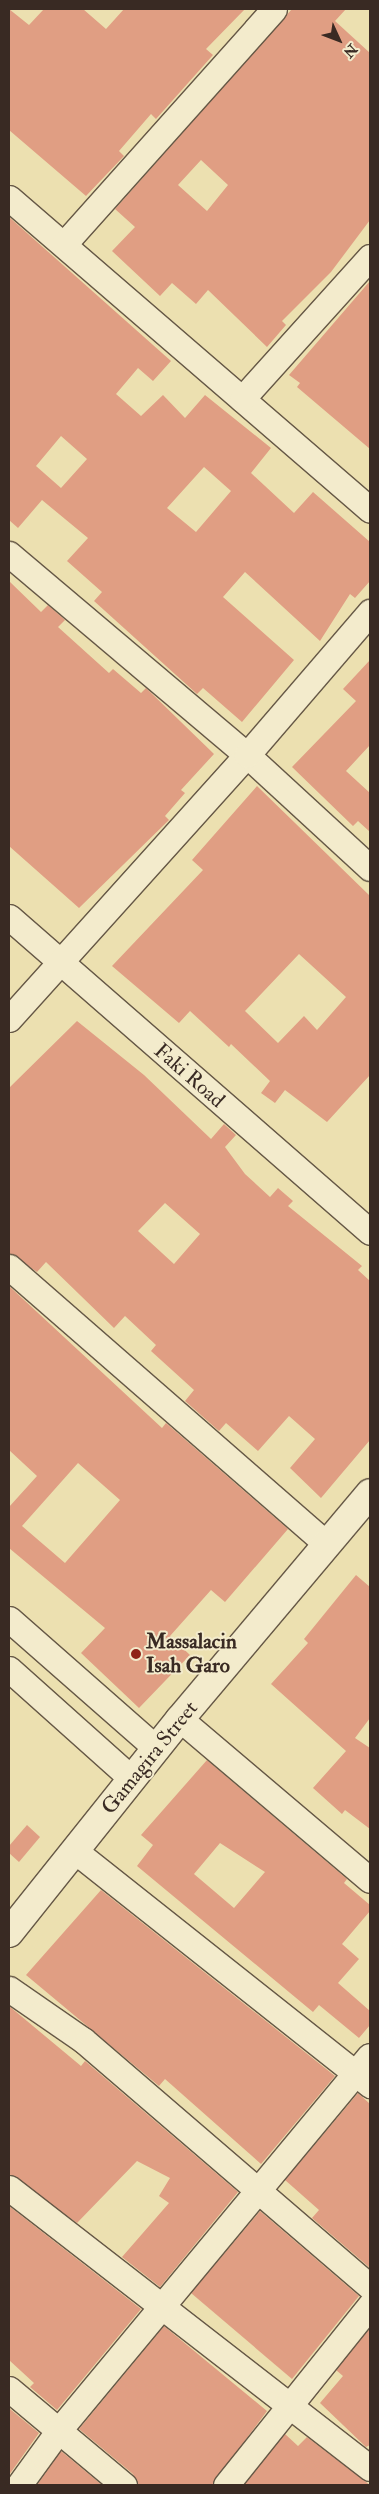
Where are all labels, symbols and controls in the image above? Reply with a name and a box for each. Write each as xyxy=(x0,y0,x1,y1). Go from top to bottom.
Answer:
north arrow xyxy=(314,15,364,65)
text: N xyxy=(340,40,361,61)
street label: Faki Road xyxy=(149,1039,229,1113)
place label: Massalacin Isah Garo xyxy=(146,1629,237,1679)
marker: Massalacin Isah Garo xyxy=(130,1648,142,1660)
street label: Gamagira Street xyxy=(97,1696,203,1820)

